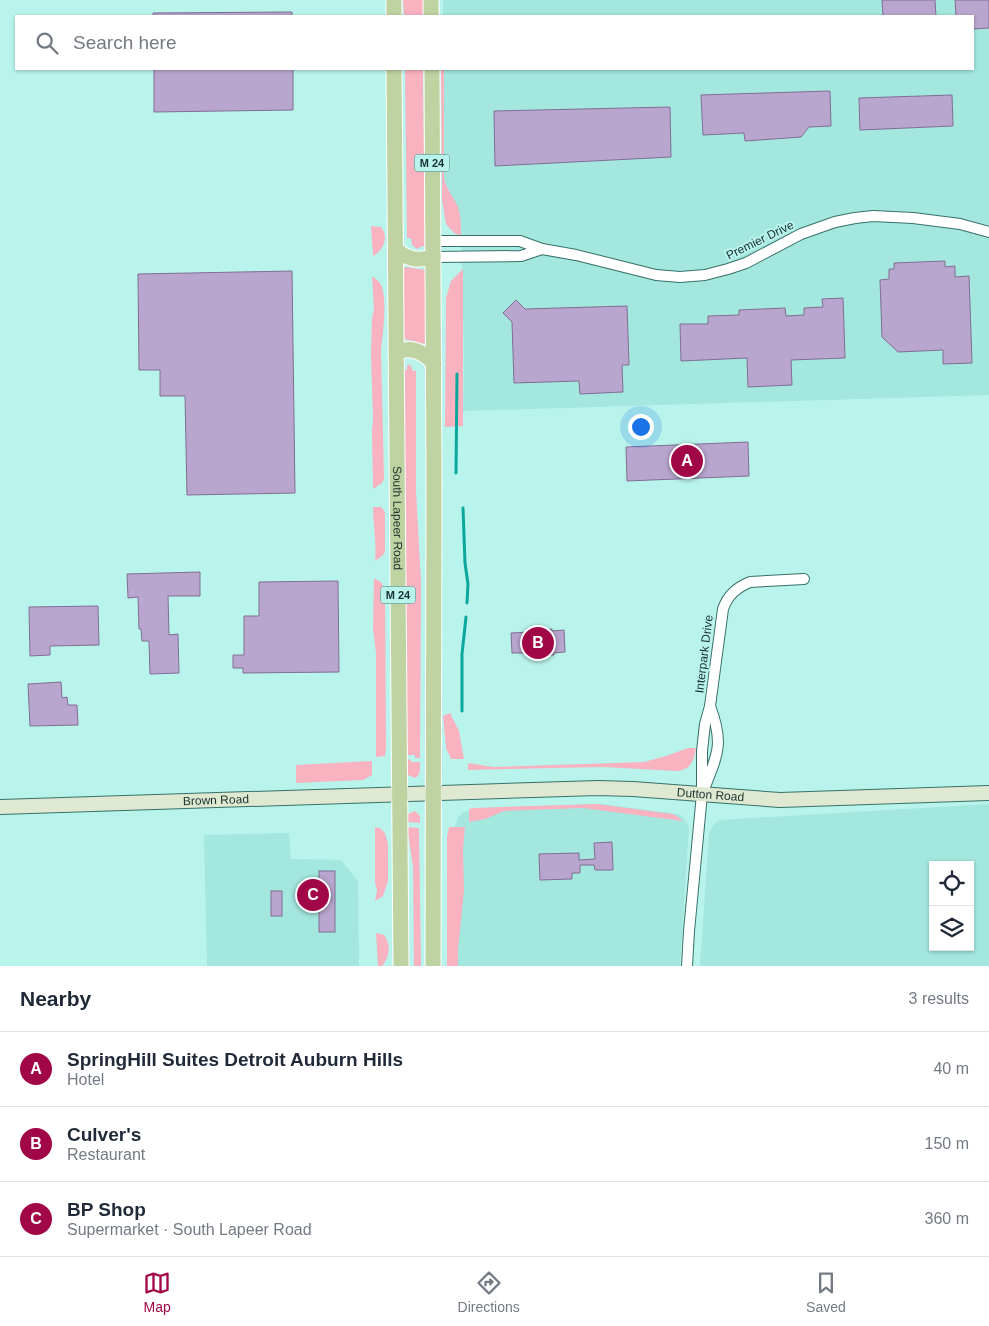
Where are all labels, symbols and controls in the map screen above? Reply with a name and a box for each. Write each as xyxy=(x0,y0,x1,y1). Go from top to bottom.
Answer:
search box xyxy=(15,15,974,70)
icon: search xyxy=(33,29,61,57)
text: Search here xyxy=(73,32,177,53)
road number: M 24 xyxy=(414,154,450,172)
street label: Premier Drive xyxy=(724,217,796,262)
your location xyxy=(628,414,654,440)
pin: A xyxy=(671,442,703,480)
street label: South Lapeer Road xyxy=(390,466,405,570)
road number: M 24 xyxy=(380,586,416,604)
street label: Interpark Drive xyxy=(692,614,716,694)
pin: B xyxy=(522,624,554,662)
street label: Dutton Road xyxy=(676,785,745,804)
street label: Brown Road xyxy=(183,792,249,808)
map controls xyxy=(929,861,974,951)
button: locate xyxy=(929,861,974,906)
pin: C xyxy=(297,876,329,914)
button: layers xyxy=(929,906,974,951)
text: Nearby xyxy=(20,987,91,1010)
text: 3 results xyxy=(909,990,969,1007)
text: SpringHill Suites Detroit Auburn Hills xyxy=(67,1049,403,1070)
text: A xyxy=(30,1060,42,1077)
text: 40 m xyxy=(933,1060,969,1077)
text: Hotel xyxy=(67,1071,104,1088)
text: Culver's xyxy=(67,1124,141,1145)
text: B xyxy=(30,1135,42,1152)
text: 150 m xyxy=(925,1135,969,1152)
text: Restaurant xyxy=(67,1146,145,1163)
text: BP Shop xyxy=(67,1199,146,1220)
text: C xyxy=(30,1210,42,1227)
text: 360 m xyxy=(925,1210,969,1227)
text: Supermarket · South Lapeer Road xyxy=(67,1221,312,1238)
tab: Map xyxy=(143,1269,171,1315)
tab: Directions xyxy=(458,1269,520,1315)
tab: Saved xyxy=(806,1269,846,1315)

